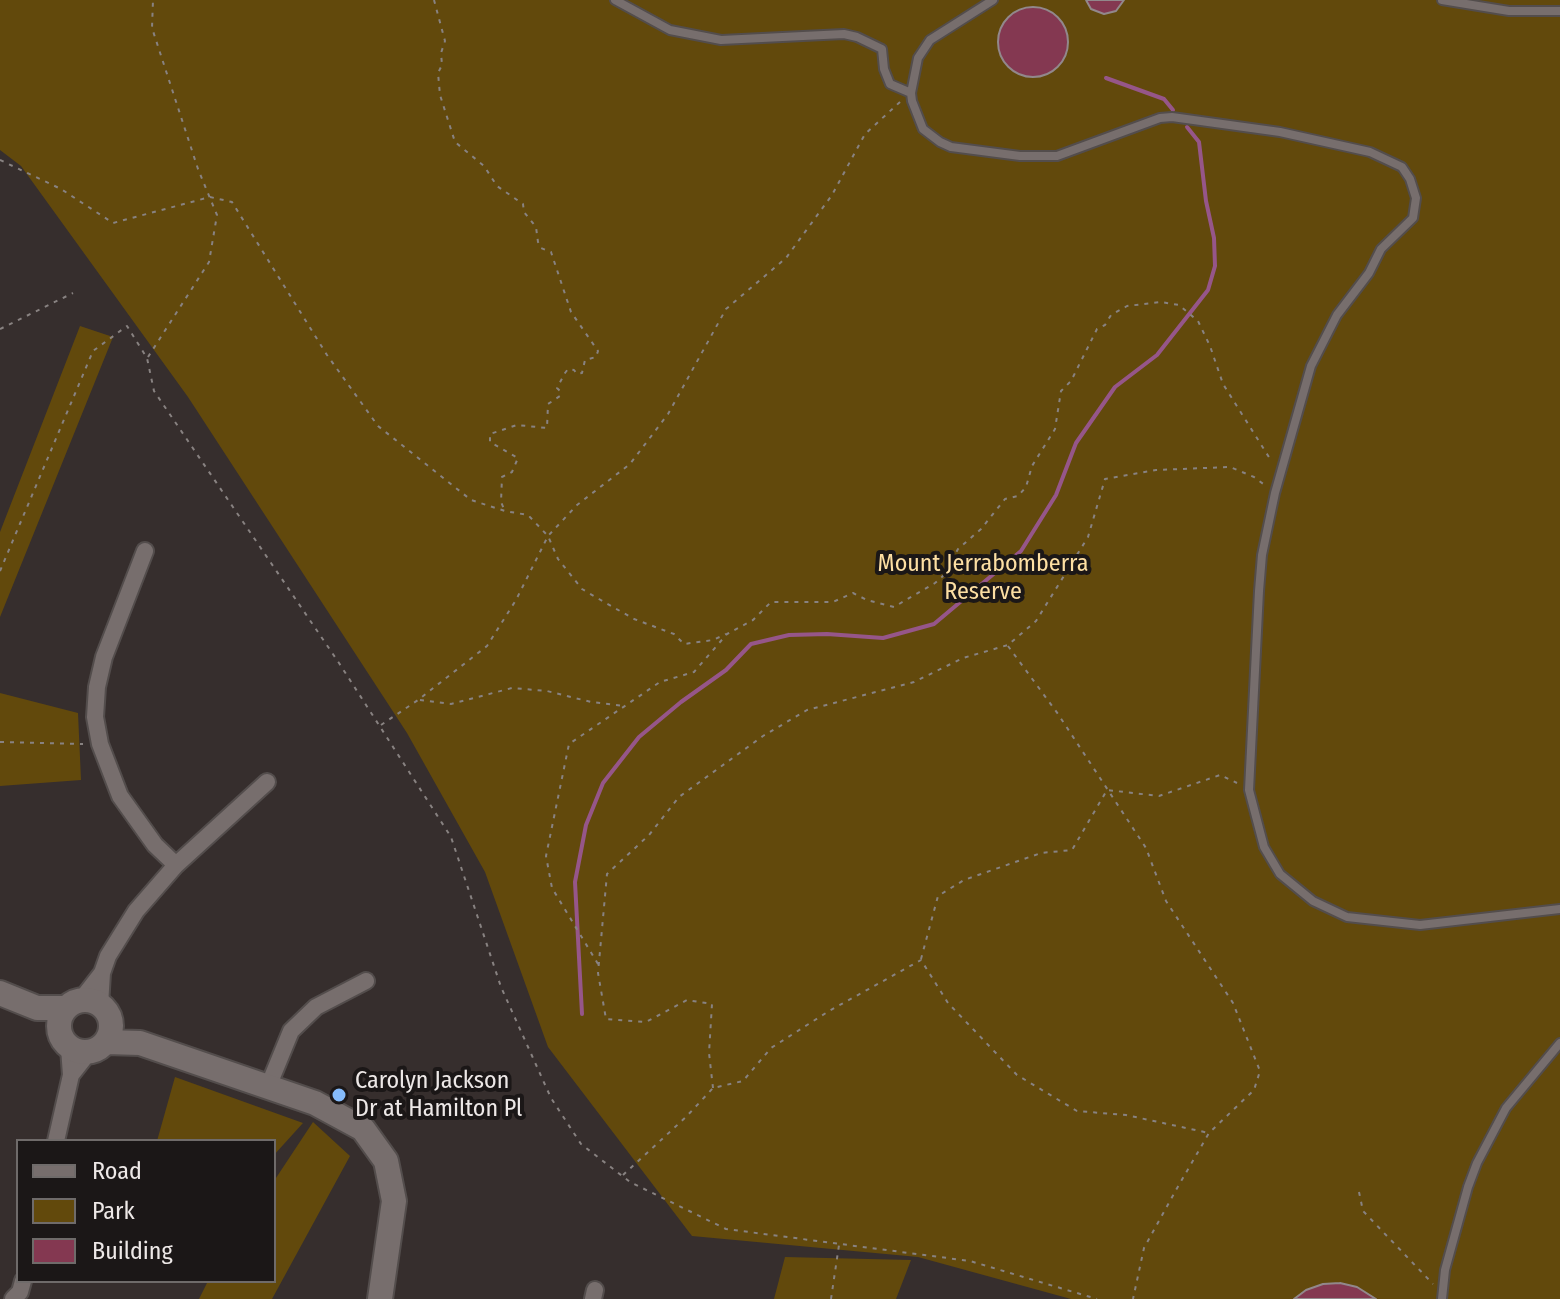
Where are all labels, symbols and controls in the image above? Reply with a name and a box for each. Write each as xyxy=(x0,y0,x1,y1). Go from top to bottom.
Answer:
park label: Mount Jerrabomberra Reserve xyxy=(878,550,1088,606)
place label: Carolyn Jackson Dr at Hamilton Pl xyxy=(355,1067,522,1123)
marker: Carolyn Jackson Dr at Hamilton Pl xyxy=(330,1086,348,1104)
legend xyxy=(16,1139,276,1283)
text: Road xyxy=(92,1157,142,1185)
text: Park xyxy=(92,1197,135,1225)
text: Building xyxy=(92,1237,173,1265)

